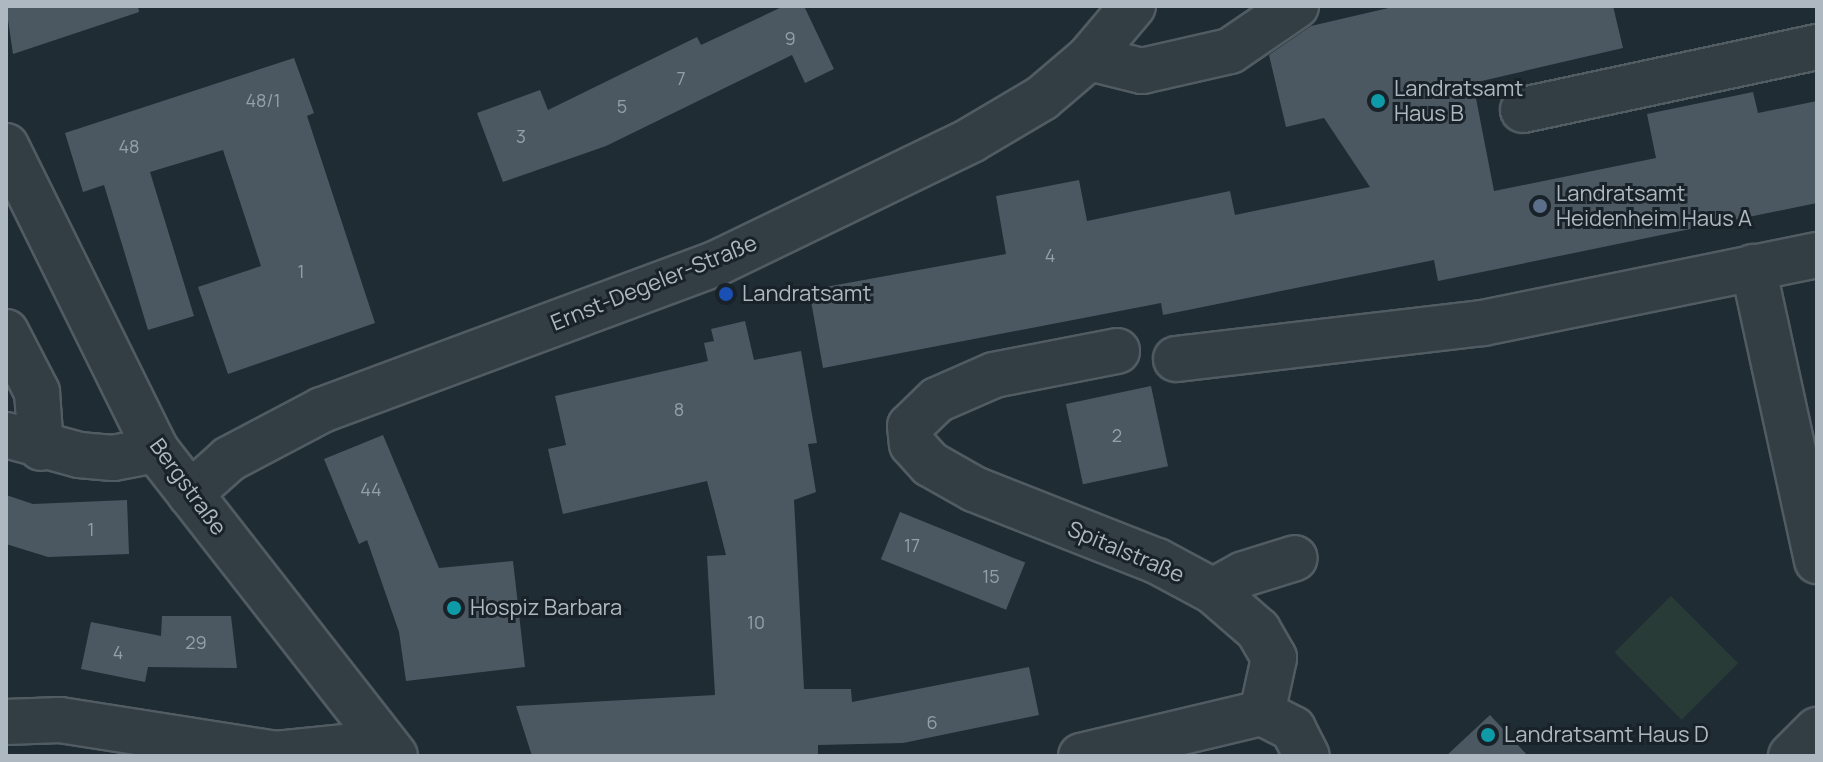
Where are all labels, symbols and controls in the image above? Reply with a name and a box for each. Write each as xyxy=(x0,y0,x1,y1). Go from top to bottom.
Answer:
house number: 9 xyxy=(784,27,796,49)
house number: 7 xyxy=(676,67,686,89)
place label: Landratsamt Haus B xyxy=(1394,75,1523,126)
house number: 48/1 xyxy=(245,89,281,111)
marker: Landratsamt Haus B xyxy=(1369,92,1387,110)
house number: 5 xyxy=(617,95,627,117)
house number: 3 xyxy=(516,125,526,147)
house number: 48 xyxy=(118,135,140,157)
place label: Landratsamt Heidenheim Haus A xyxy=(1556,180,1752,232)
marker: Landratsamt Heidenheim Haus A xyxy=(1531,197,1549,215)
street label: Ernst-Degeler-Straße xyxy=(547,230,761,336)
house number: 4 xyxy=(1045,244,1055,266)
house number: 1 xyxy=(297,260,305,282)
place label: Landratsamt xyxy=(742,281,871,307)
marker: Landratsamt xyxy=(717,285,735,303)
house number: 8 xyxy=(674,398,684,420)
house number: 2 xyxy=(1112,424,1122,446)
street label: Bergstraße xyxy=(144,434,232,540)
house number: 44 xyxy=(360,478,382,500)
street label: Spitalstraße xyxy=(1064,516,1188,588)
house number: 1 xyxy=(87,518,95,540)
house number: 17 xyxy=(904,534,920,556)
house number: 15 xyxy=(982,565,1000,587)
place label: Hospiz Barbara xyxy=(470,595,622,621)
marker: Hospiz Barbara xyxy=(445,599,463,617)
house number: 10 xyxy=(747,611,765,633)
house number: 29 xyxy=(185,631,207,653)
house number: 4 xyxy=(113,641,123,663)
house number: 6 xyxy=(926,711,938,733)
place label: Landratsamt Haus D xyxy=(1504,722,1709,748)
marker: Landratsamt Haus D xyxy=(1479,726,1497,744)

